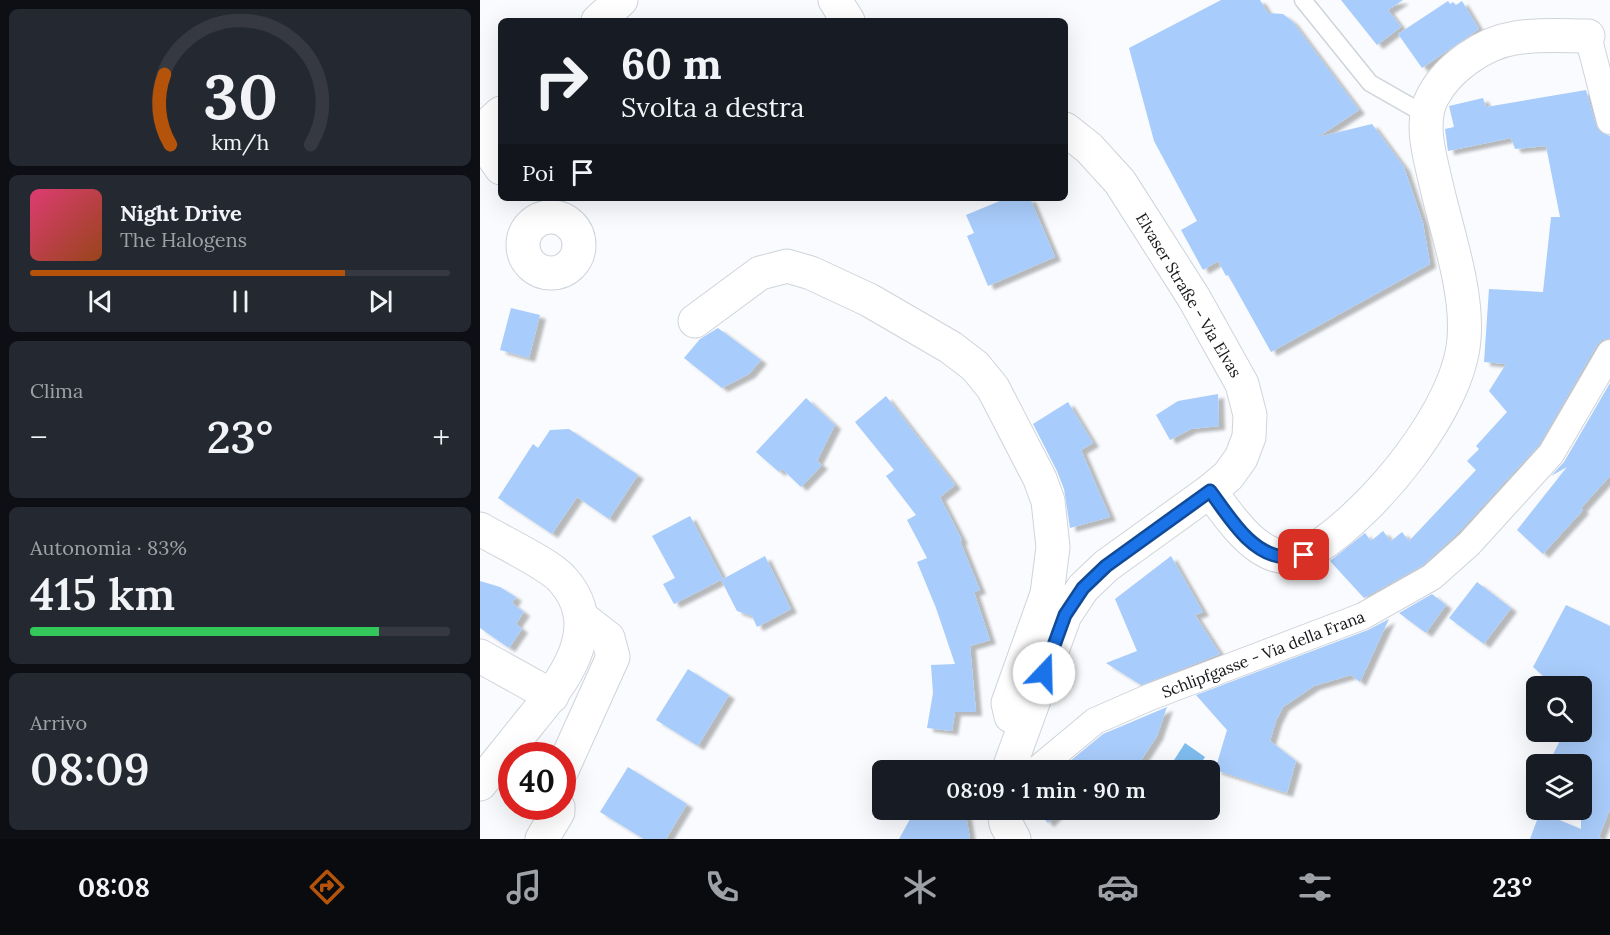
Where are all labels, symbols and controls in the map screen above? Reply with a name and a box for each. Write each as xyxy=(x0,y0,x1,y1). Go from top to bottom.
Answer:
text: 60 m xyxy=(621,37,722,91)
icon: right xyxy=(522,42,600,120)
text: 30 xyxy=(203,56,277,136)
text: Svolta a destra xyxy=(621,90,805,124)
text: km/h xyxy=(211,128,269,156)
icon: arrive xyxy=(566,156,599,189)
text: Poi xyxy=(522,159,554,187)
text: Night Drive xyxy=(120,199,242,227)
street label: Elvaser Straße - Via Elvas xyxy=(1132,209,1246,381)
text: The Halogens xyxy=(120,227,247,252)
icon: previous xyxy=(84,285,117,318)
icon: pause xyxy=(224,285,257,318)
icon: next xyxy=(364,285,397,318)
text: Clima xyxy=(30,378,83,403)
text: 23° xyxy=(207,408,273,465)
text: − xyxy=(30,416,48,458)
text: + xyxy=(432,416,450,458)
pin xyxy=(1278,529,1329,580)
text: Autonomia · 83% xyxy=(30,535,187,560)
icon: arrive xyxy=(1287,538,1320,571)
text: 415 km xyxy=(30,565,175,622)
street label: Schlipfgasse - Via della Frana xyxy=(1159,606,1367,702)
position arrow xyxy=(1012,641,1076,705)
map controls xyxy=(1526,676,1592,820)
button: search xyxy=(1526,676,1592,742)
text: Arrivo xyxy=(30,710,87,735)
text: 08:09 xyxy=(30,740,150,797)
speed limit sign: 40 xyxy=(498,742,576,820)
button: layers xyxy=(1526,754,1592,820)
text: 08:09 · 1 min · 90 m xyxy=(946,776,1146,804)
icon: directions xyxy=(306,866,348,908)
icon: music xyxy=(503,866,545,908)
icon: phone xyxy=(701,866,743,908)
icon: climate xyxy=(899,866,941,908)
icon: car xyxy=(1097,866,1139,908)
icon: filters xyxy=(1294,866,1336,908)
text: 08:08 xyxy=(78,870,150,904)
text: 23° xyxy=(1492,870,1532,904)

